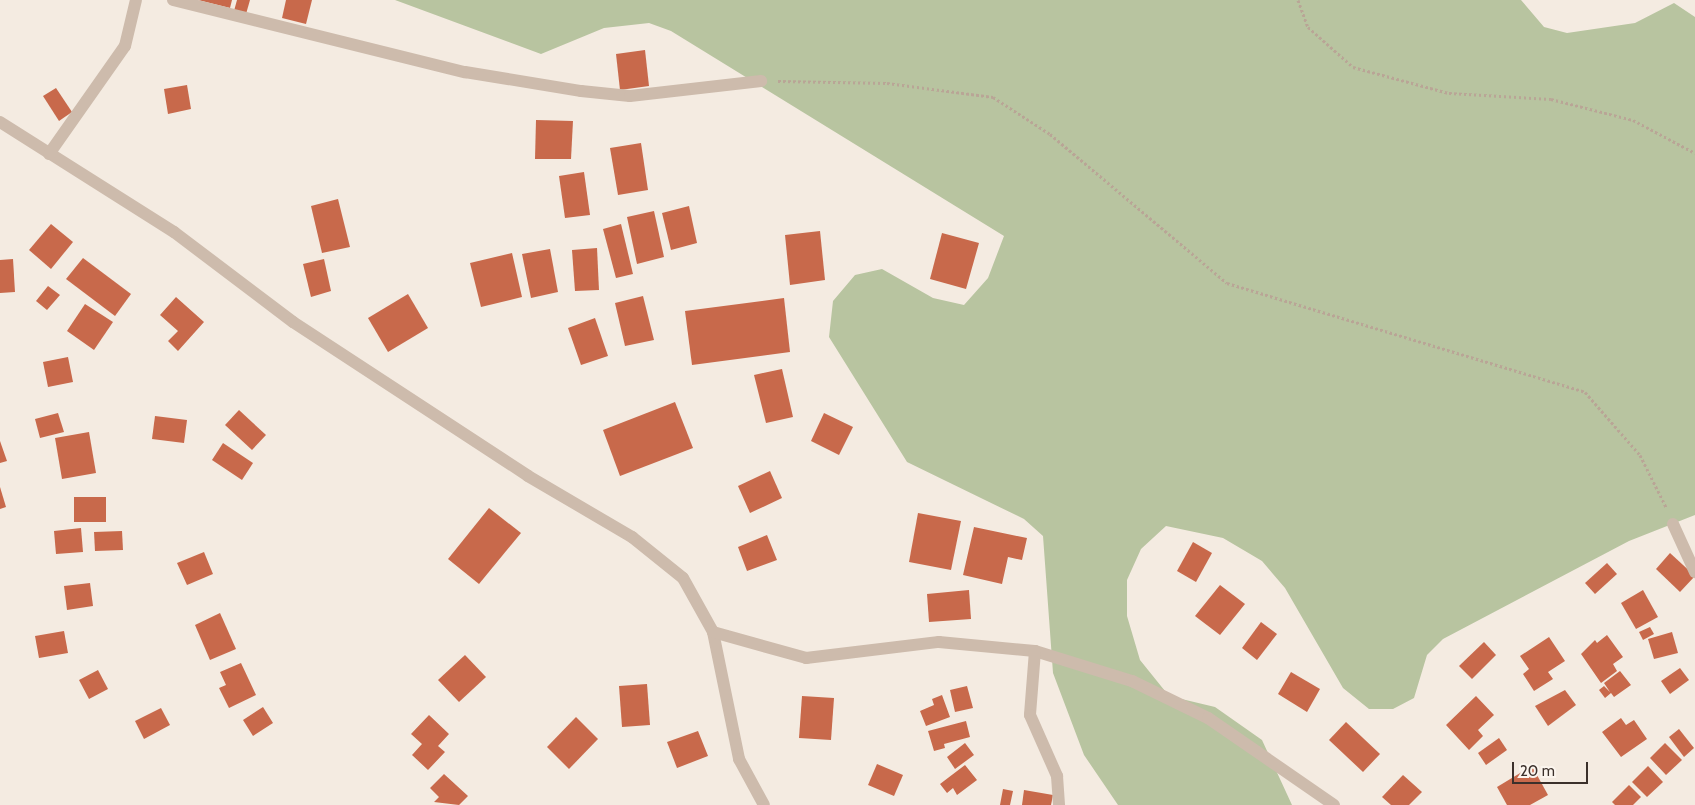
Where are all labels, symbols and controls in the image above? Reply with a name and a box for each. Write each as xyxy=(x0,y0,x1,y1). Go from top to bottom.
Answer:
scale bar xyxy=(1515,752,1591,784)
text: 20 m xyxy=(1520,762,1555,780)

